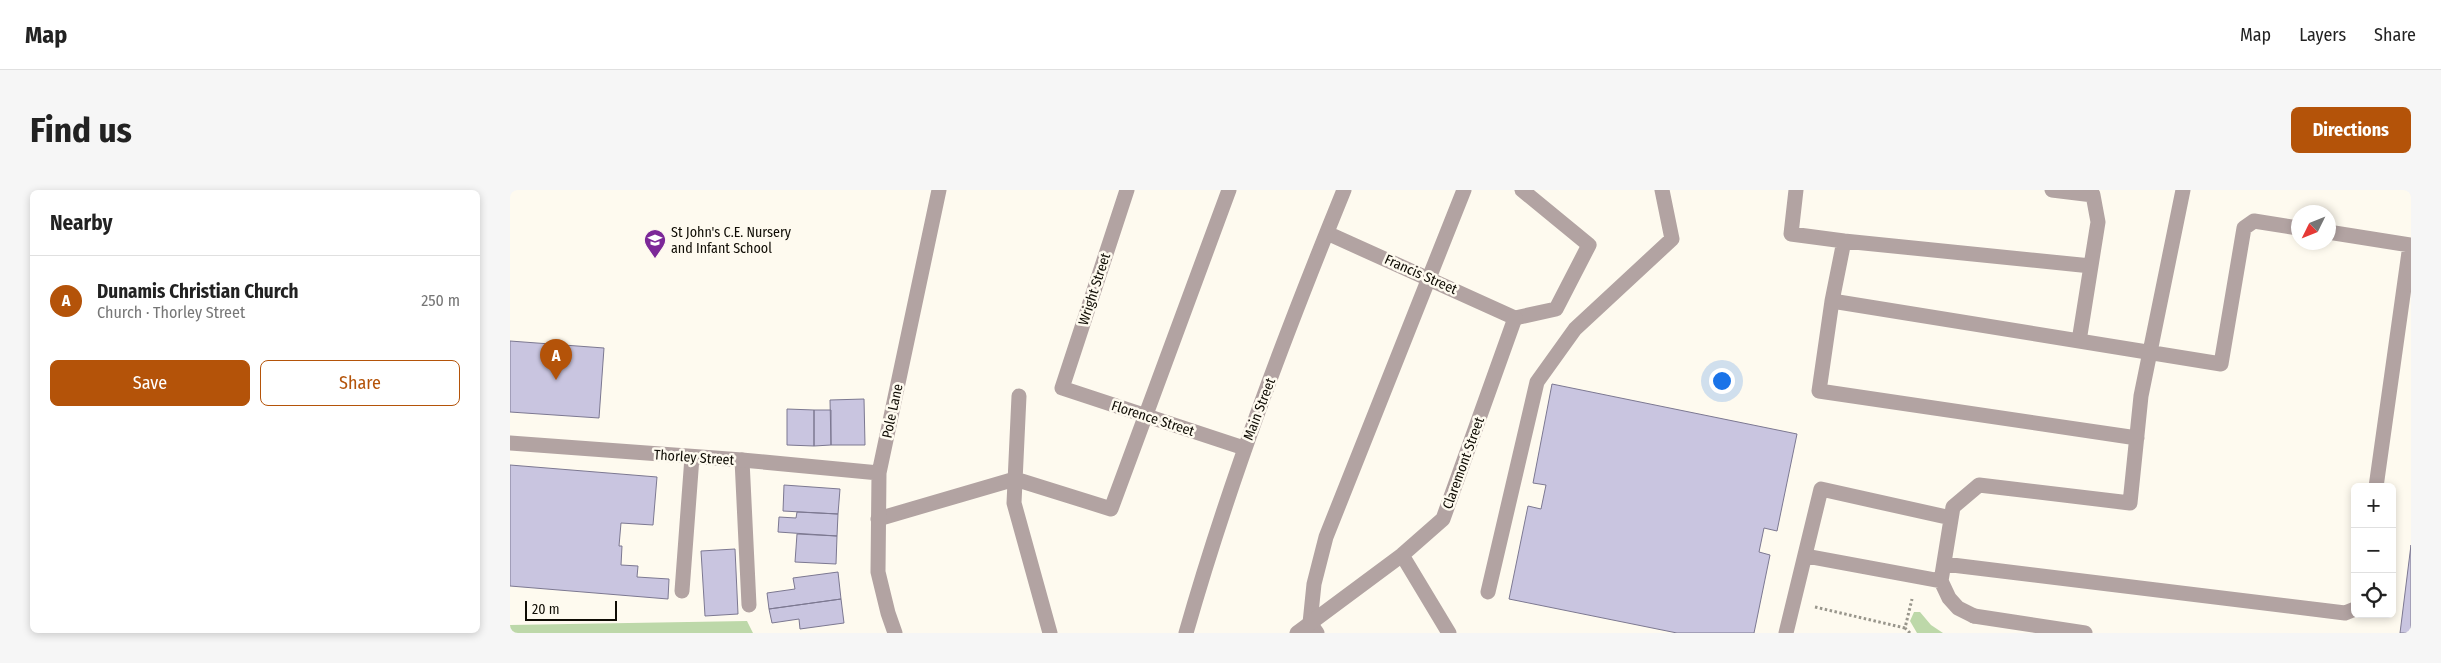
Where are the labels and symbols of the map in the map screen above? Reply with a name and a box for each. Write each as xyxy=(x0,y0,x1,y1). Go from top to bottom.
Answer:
north arrow xyxy=(2291,205,2336,250)
place label: St John's C.E. Nursery and Infant School xyxy=(671,224,792,257)
school or university icon: St John's C.E. Nursery and Infant School xyxy=(643,228,667,259)
street label: Wright Street xyxy=(1075,250,1114,327)
street label: Francis Street xyxy=(1382,251,1460,298)
pin: A xyxy=(540,339,572,380)
your location xyxy=(1709,368,1735,394)
street label: Main Street xyxy=(1240,375,1279,443)
street label: Pole Lane xyxy=(878,382,907,440)
street label: Florence Street xyxy=(1109,397,1197,440)
street label: Claremont Street xyxy=(1439,414,1488,511)
street label: Thorley Street xyxy=(653,446,735,469)
scale bar xyxy=(525,598,618,621)

